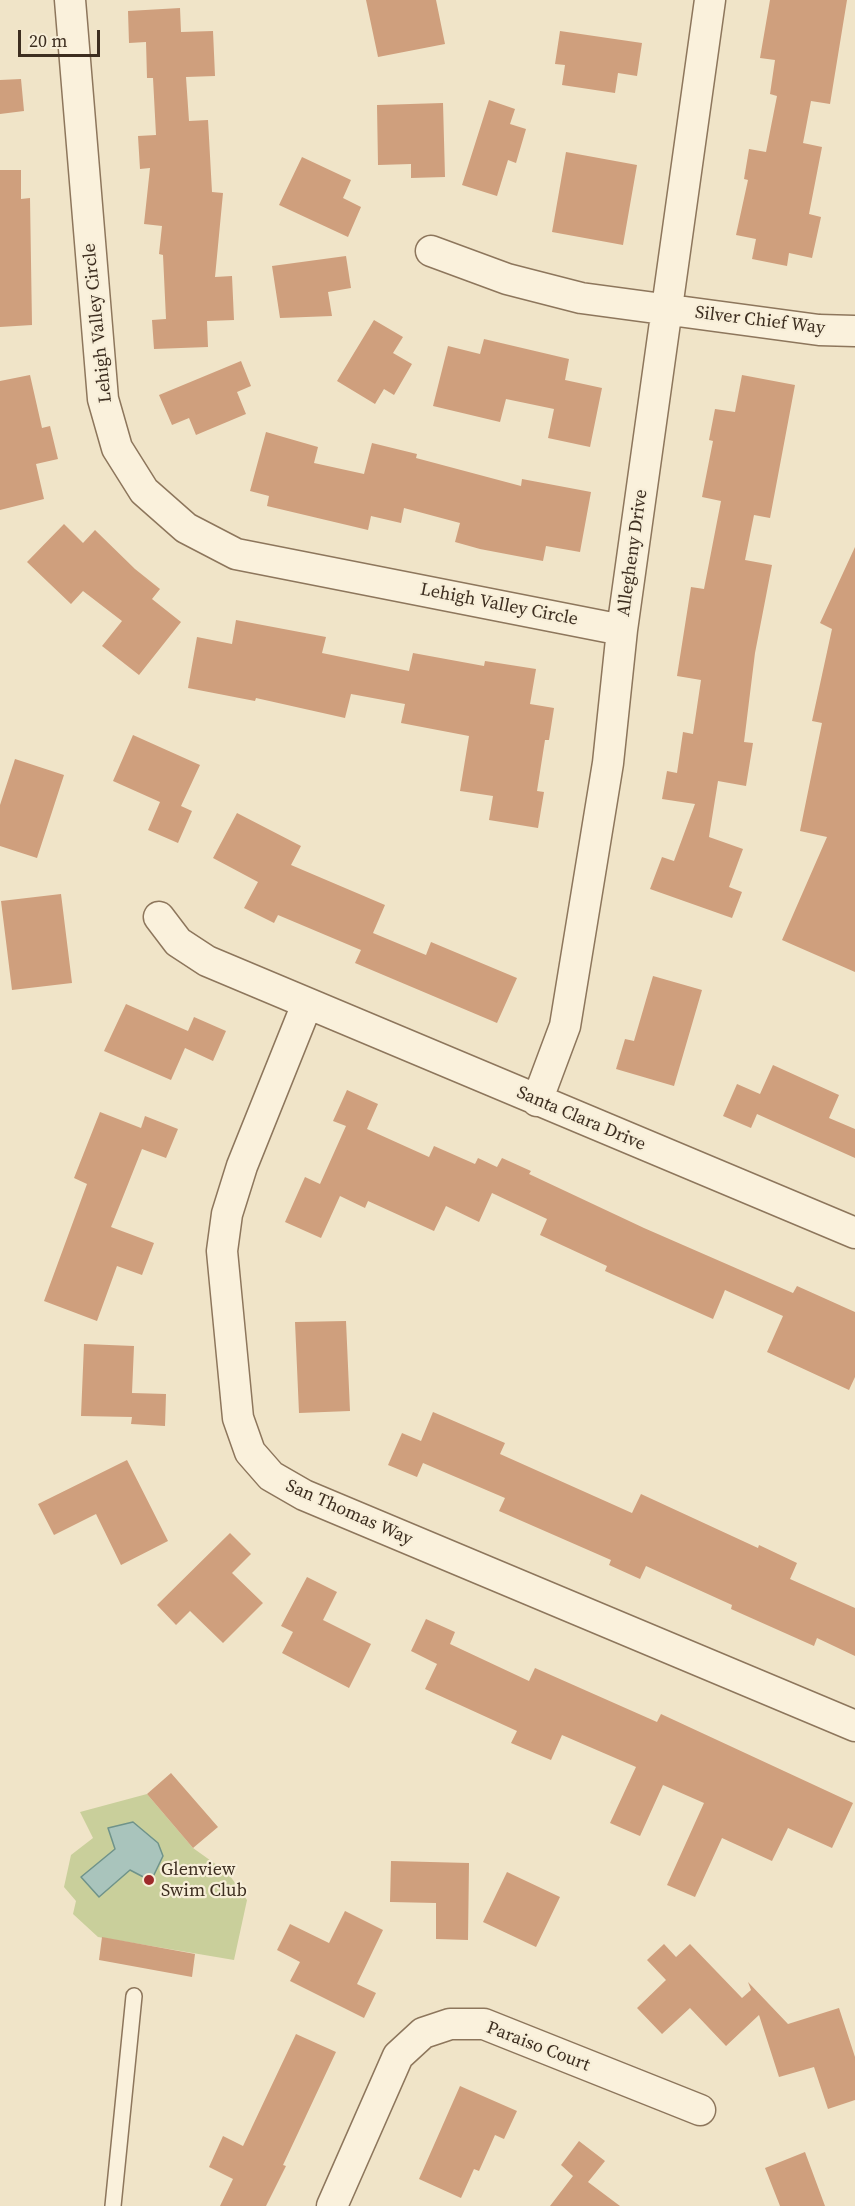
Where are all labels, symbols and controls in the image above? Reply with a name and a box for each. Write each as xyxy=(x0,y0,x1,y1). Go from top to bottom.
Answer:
scale bar xyxy=(21,18,104,56)
text: 20 m xyxy=(29,28,67,53)
street label: Lehigh Valley Circle xyxy=(79,242,117,404)
street label: Silver Chief Way xyxy=(694,302,826,340)
street label: Allegheny Drive xyxy=(613,488,653,618)
street label: Lehigh Valley Circle xyxy=(418,579,580,631)
street label: Santa Clara Drive xyxy=(513,1082,649,1156)
street label: San Thomas Way xyxy=(282,1475,416,1551)
place label: Glenview Swim Club xyxy=(161,1859,247,1902)
marker: Glenview Swim Club xyxy=(142,1873,156,1887)
street label: Paraiso Court xyxy=(483,2017,593,2077)

